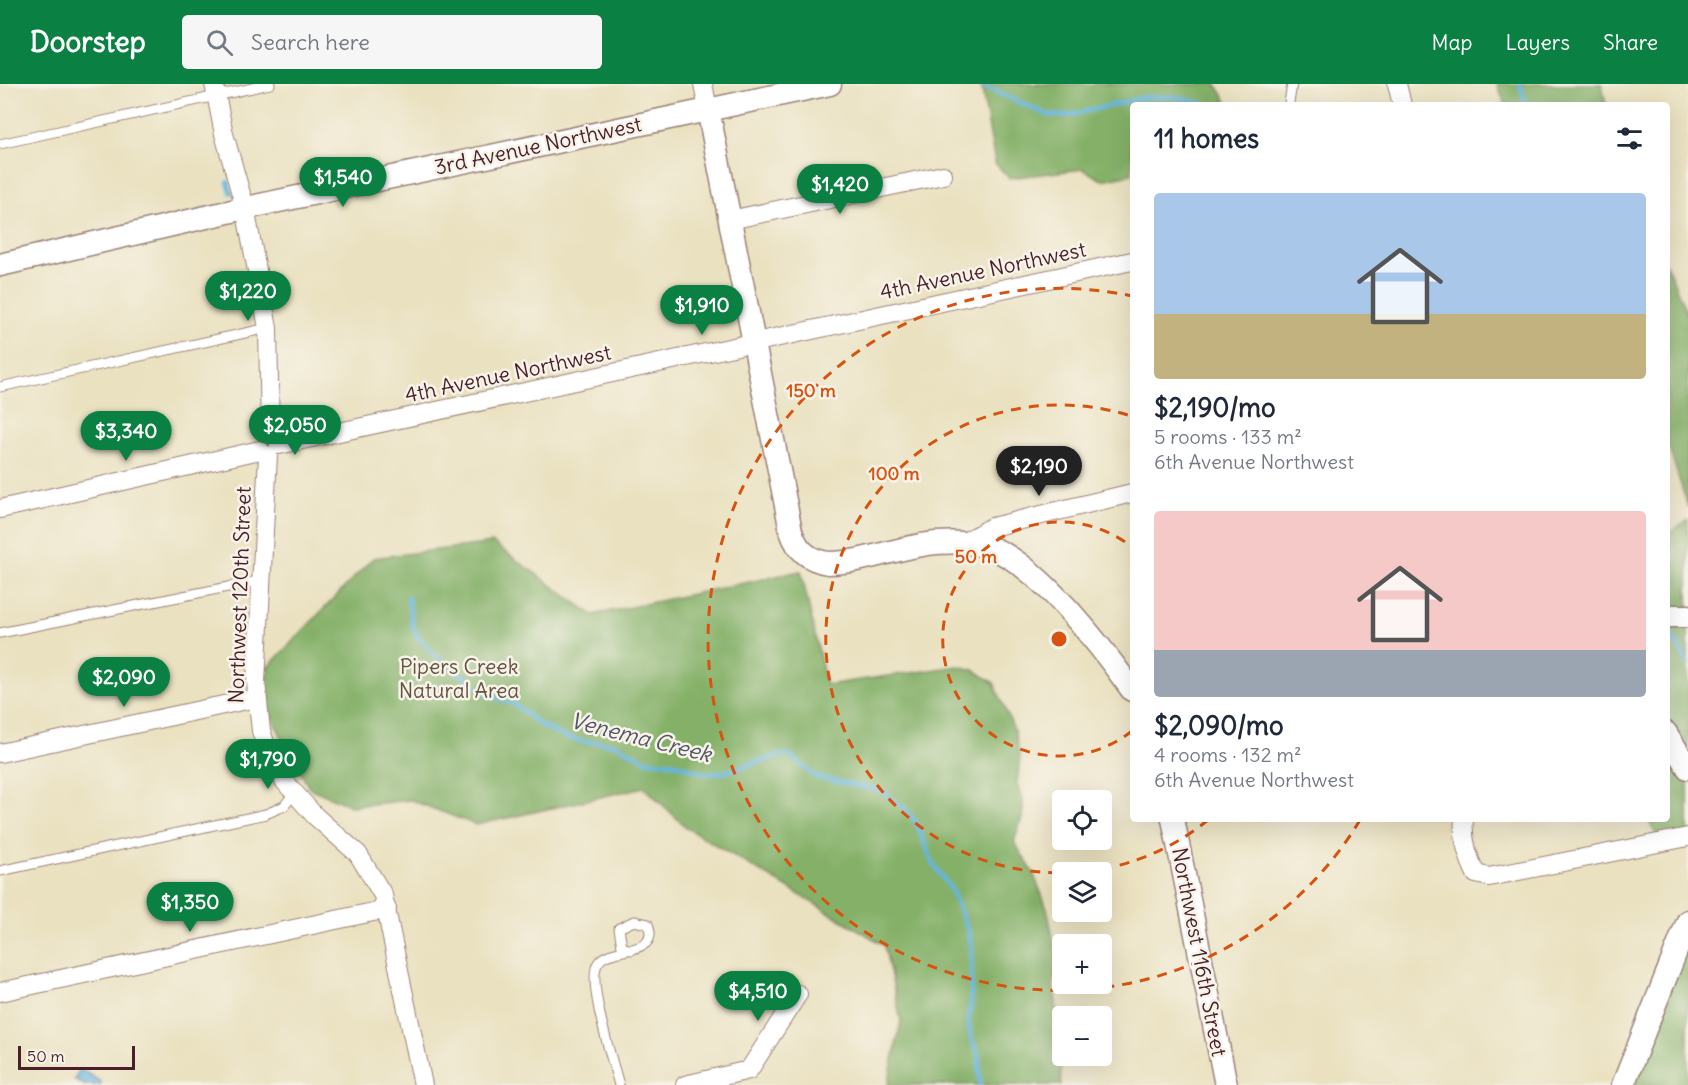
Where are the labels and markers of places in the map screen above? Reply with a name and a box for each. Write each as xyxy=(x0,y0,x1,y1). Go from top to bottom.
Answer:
pin: $1,540 xyxy=(294,157,392,208)
pin: $1,420 xyxy=(791,164,889,215)
pin: $1,220 xyxy=(199,271,297,322)
pin: $1,910 xyxy=(653,285,751,336)
pin: $2,050 xyxy=(246,405,344,456)
pin: $3,340 xyxy=(77,411,175,462)
pin: $2,190 xyxy=(990,446,1088,497)
centre of rings xyxy=(1049,629,1069,649)
pin: $2,090 xyxy=(75,657,173,708)
pin: $1,790 xyxy=(219,739,317,790)
pin: $1,350 xyxy=(141,882,239,933)
pin: $4,510 xyxy=(709,971,807,1022)

